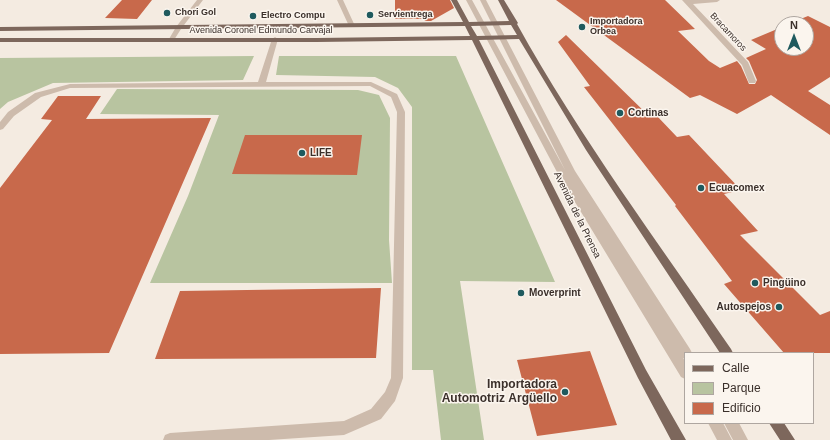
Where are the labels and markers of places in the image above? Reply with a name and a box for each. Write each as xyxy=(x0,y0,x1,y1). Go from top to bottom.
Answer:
marker: Chori Gol xyxy=(162,8,172,18)
place label: Chori Gol xyxy=(175,8,216,18)
marker: Servientrega xyxy=(365,10,375,20)
place label: Servientrega xyxy=(378,10,433,20)
marker: Electro Compu xyxy=(248,11,258,21)
place label: Electro Compu xyxy=(261,11,325,21)
place label: Importadora Orbea xyxy=(590,17,643,38)
marker: Importadora Orbea xyxy=(577,22,587,32)
place label: Cortinas xyxy=(628,107,669,119)
marker: Cortinas xyxy=(615,108,625,118)
place label: LIFE xyxy=(310,147,332,159)
marker: LIFE xyxy=(297,148,307,158)
place label: Ecuacomex xyxy=(709,182,765,194)
marker: Ecuacomex xyxy=(696,183,706,193)
place label: Pingüino xyxy=(763,277,806,289)
marker: Pingüino xyxy=(750,278,760,288)
place label: Moverprint xyxy=(529,287,581,299)
marker: Moverprint xyxy=(516,288,526,298)
place label: Autospejos xyxy=(717,301,771,313)
marker: Autospejos xyxy=(774,302,784,312)
place label: Importadora Automotriz Argüello xyxy=(442,378,557,406)
marker: Importadora Automotriz Argüello xyxy=(560,387,570,397)

